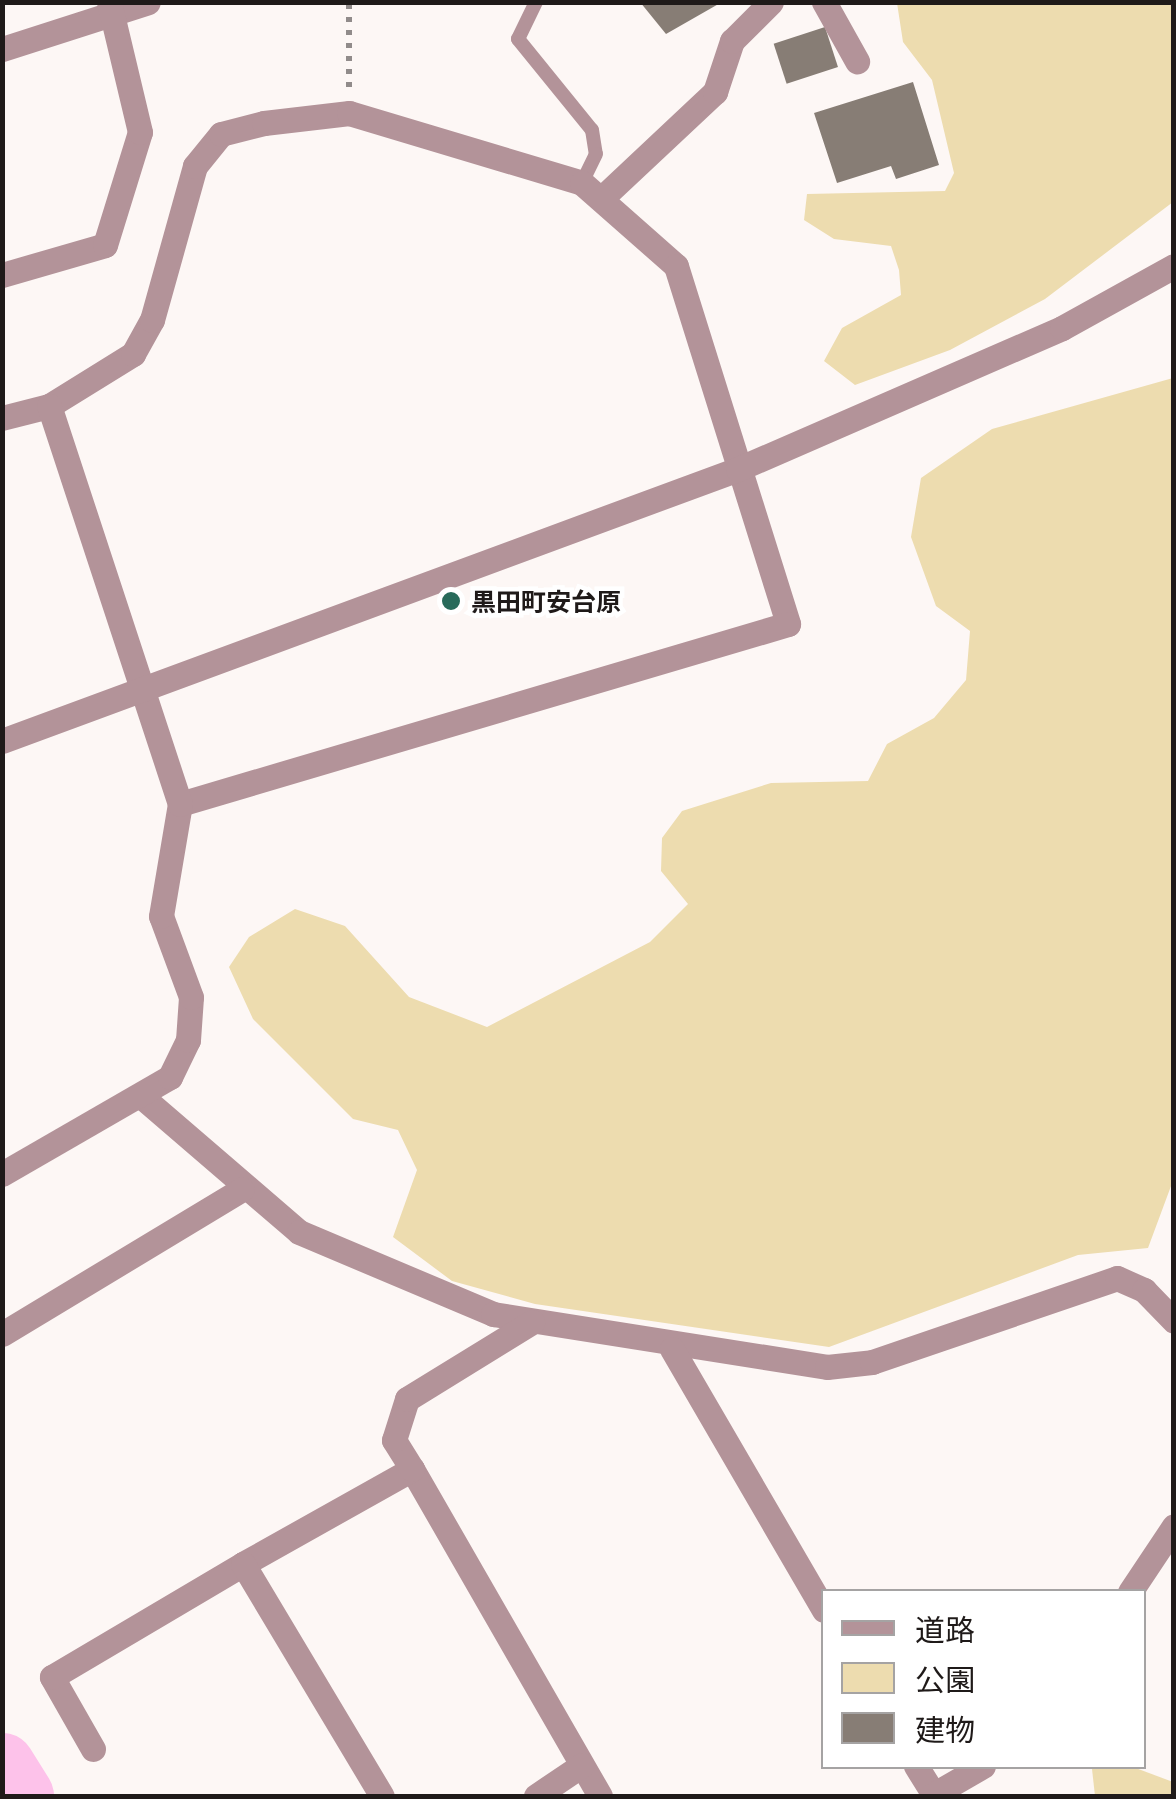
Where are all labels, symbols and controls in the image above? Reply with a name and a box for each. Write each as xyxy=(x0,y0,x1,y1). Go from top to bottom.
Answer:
place label: 黒田町安台原 xyxy=(471,586,621,616)
marker: 黒田町安台原 xyxy=(440,590,462,612)
legend xyxy=(821,1589,1146,1769)
text: 道路 xyxy=(915,1609,975,1650)
text: 公園 xyxy=(915,1659,975,1700)
text: 建物 xyxy=(915,1709,975,1750)

